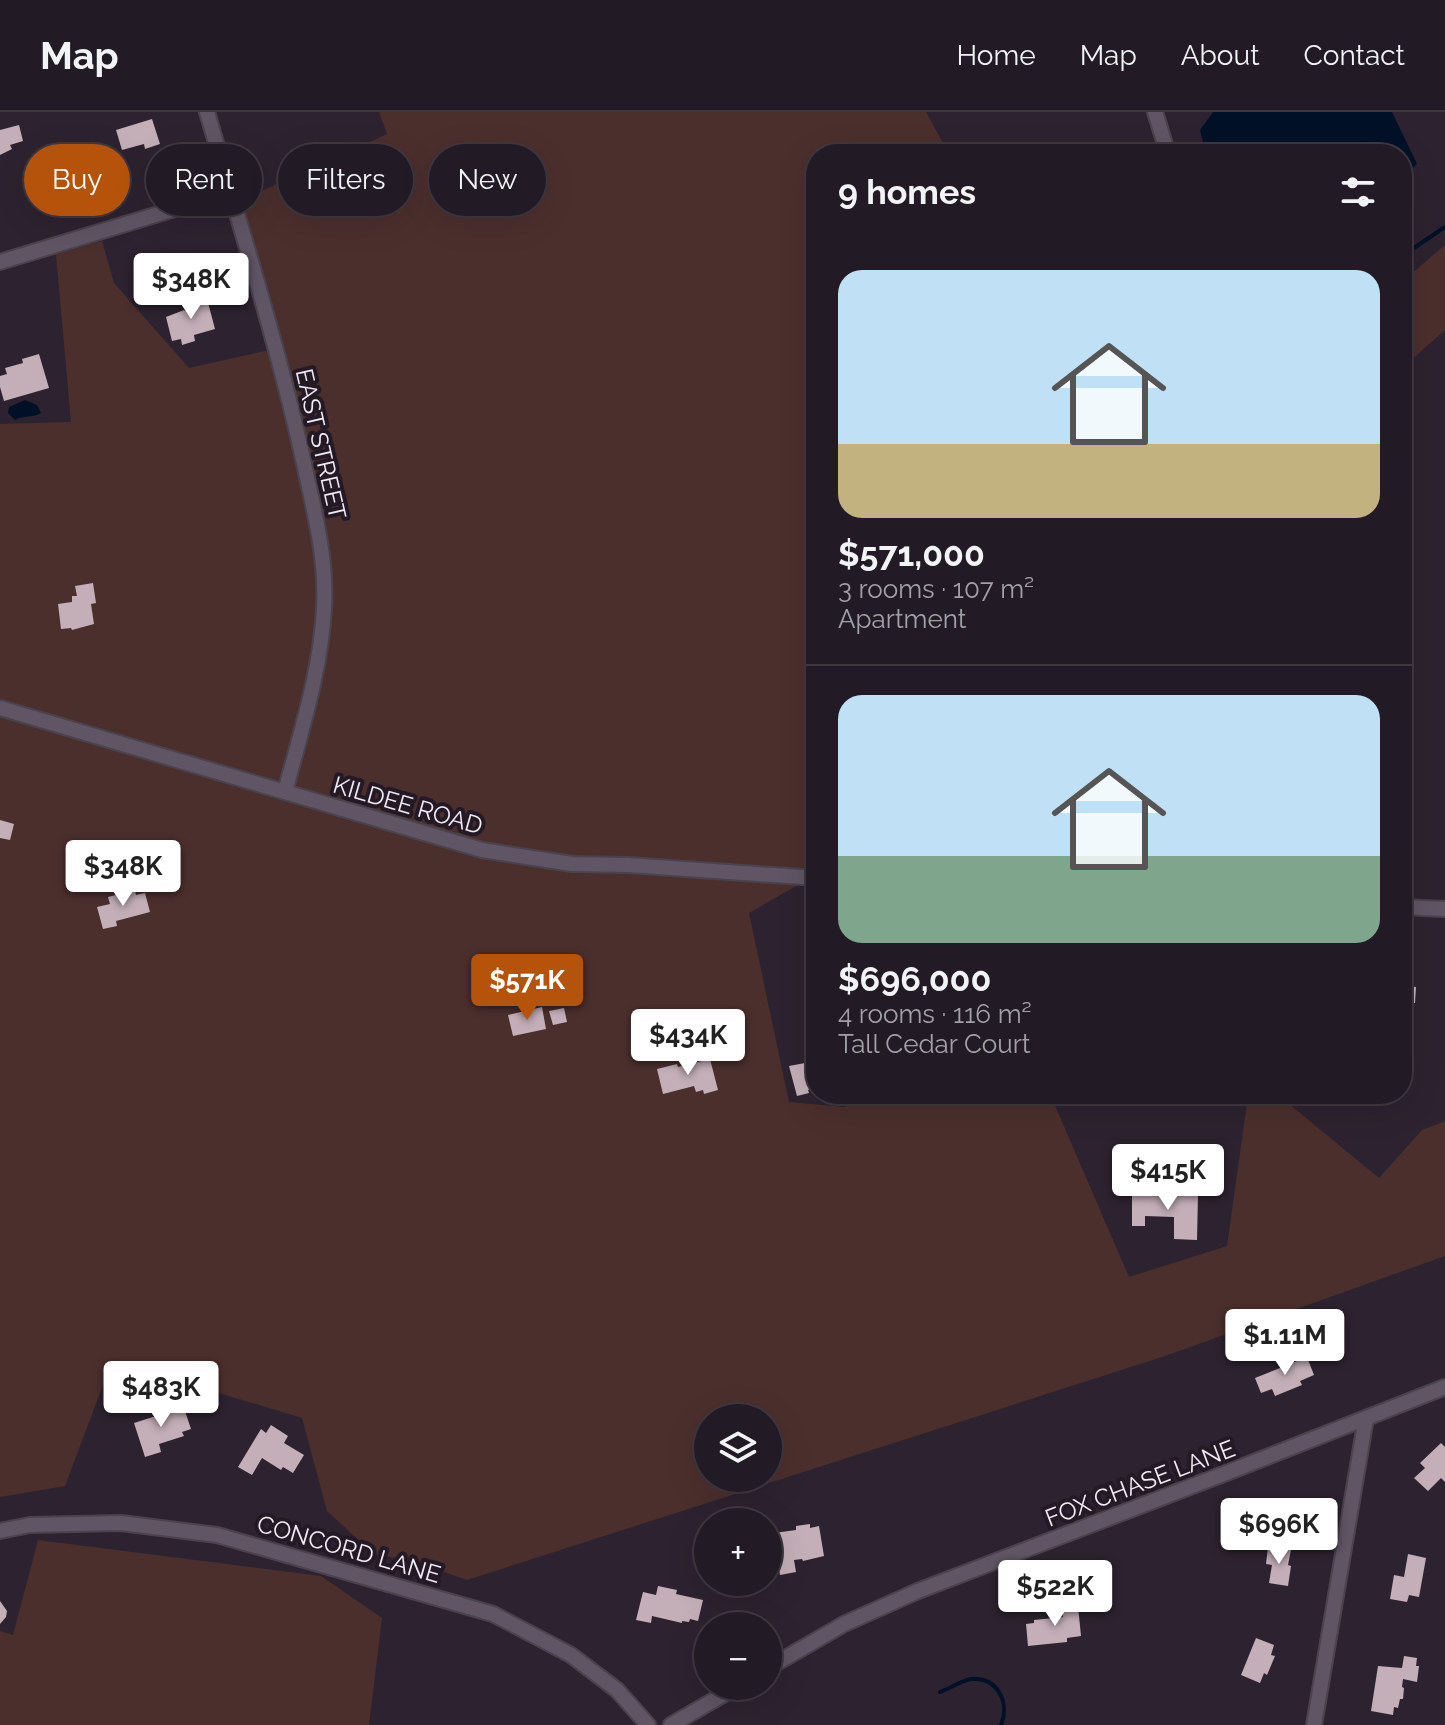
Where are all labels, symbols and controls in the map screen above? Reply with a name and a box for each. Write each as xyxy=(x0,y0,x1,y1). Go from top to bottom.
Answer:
text: Map xyxy=(40,33,119,78)
text: Home xyxy=(956,39,1036,72)
text: Map xyxy=(1080,39,1137,72)
text: About xyxy=(1181,39,1260,72)
text: Contact xyxy=(1304,39,1405,72)
chip: Buy xyxy=(24,144,130,216)
chip: Rent xyxy=(146,144,262,216)
chip: Filters xyxy=(278,144,413,216)
chip: New xyxy=(429,144,546,216)
icon: filters xyxy=(1336,170,1380,214)
text: 9 homes xyxy=(838,172,976,212)
pin: $348K xyxy=(135,253,247,321)
text: $348K xyxy=(152,264,230,294)
icon: home xyxy=(1037,322,1181,466)
street label: EAST STREET xyxy=(290,366,353,523)
text: $571,000 xyxy=(838,534,985,574)
text: 3 rooms · 107 m² xyxy=(838,574,1034,604)
text: Apartment xyxy=(838,604,967,634)
icon: home xyxy=(1037,747,1181,891)
street label: KILDEE ROAD xyxy=(330,770,486,840)
pin: $348K xyxy=(67,840,179,908)
text: $348K xyxy=(84,851,162,881)
pin: $571K xyxy=(471,954,583,1022)
text: $696,000 xyxy=(838,959,991,999)
text: $571K xyxy=(489,965,565,995)
text: 4 rooms · 116 m² xyxy=(838,999,1032,1029)
pin: $434K xyxy=(632,1009,744,1077)
text: $434K xyxy=(649,1020,727,1050)
text: Tall Cedar Court xyxy=(838,1029,1030,1059)
pin: $415K xyxy=(1112,1144,1224,1212)
text: $415K xyxy=(1130,1155,1206,1185)
pin: $1.11M xyxy=(1220,1309,1350,1377)
text: $1.11M xyxy=(1243,1320,1327,1350)
pin: $483K xyxy=(105,1361,217,1429)
text: $483K xyxy=(122,1372,200,1402)
map controls xyxy=(694,1404,782,1700)
button: layers xyxy=(694,1404,782,1492)
street label: FOX CHASE LANE xyxy=(1041,1433,1239,1533)
pin: $696K xyxy=(1223,1498,1335,1566)
button: + xyxy=(694,1508,782,1596)
street label: CONCORD LANE xyxy=(254,1509,444,1589)
text: $696K xyxy=(1239,1509,1319,1539)
pin: $522K xyxy=(999,1560,1111,1628)
text: $522K xyxy=(1016,1571,1094,1601)
button: − xyxy=(694,1612,782,1700)

